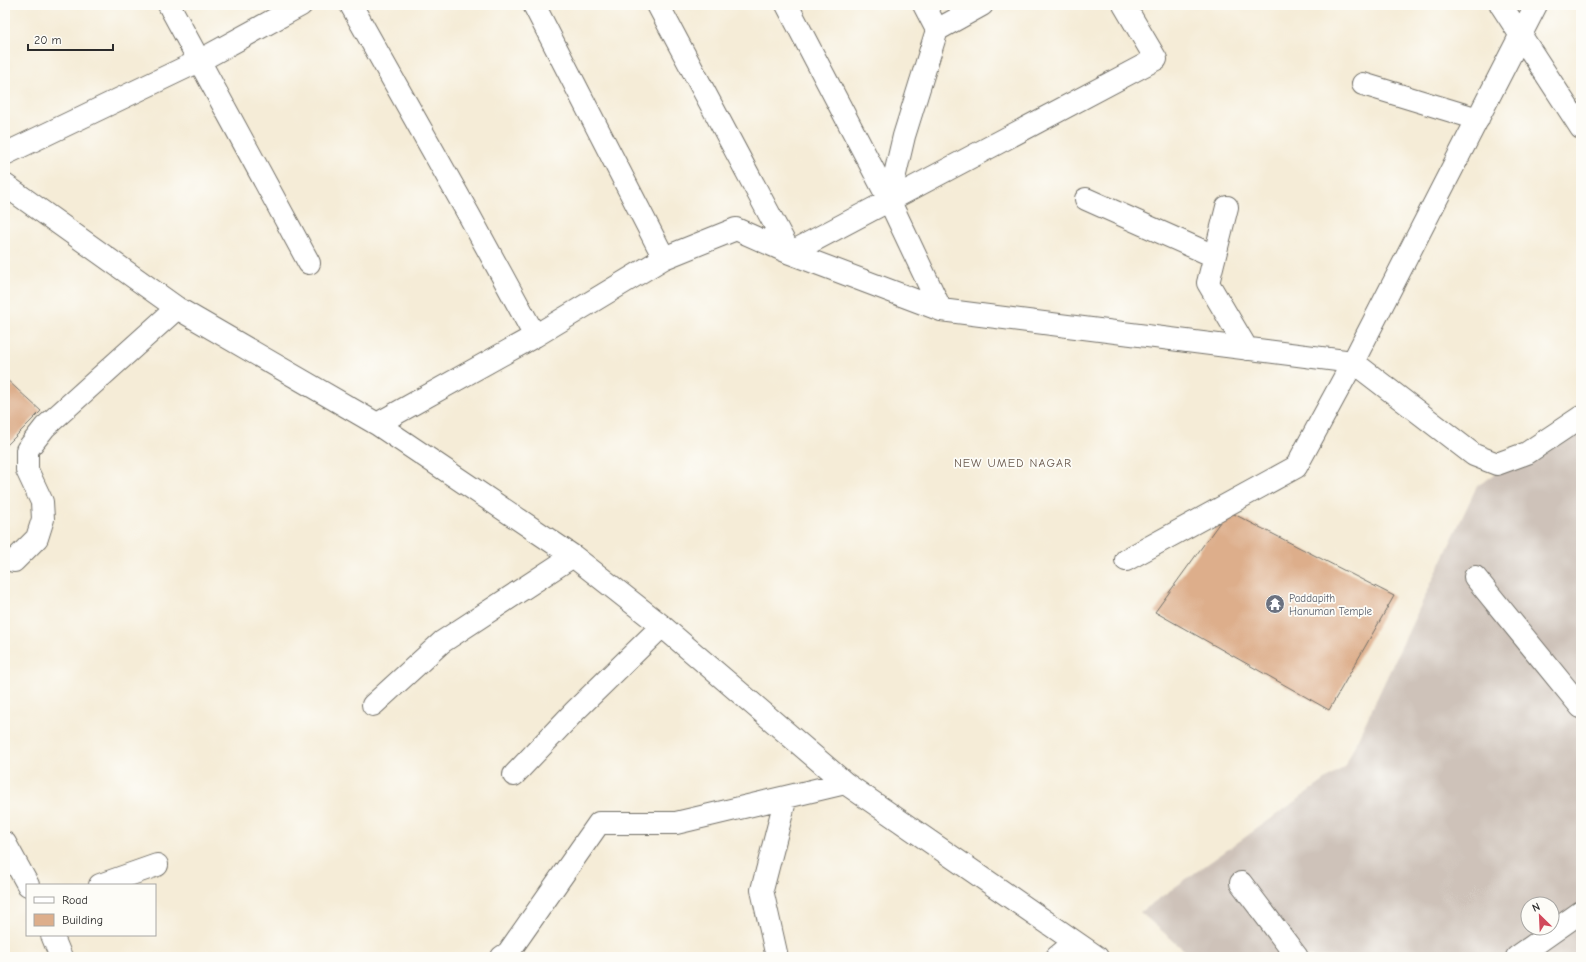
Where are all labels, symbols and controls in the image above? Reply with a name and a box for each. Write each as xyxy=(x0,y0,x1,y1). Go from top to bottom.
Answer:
scale bar xyxy=(28,26,113,52)
text: 20 m xyxy=(34,33,62,47)
district label: NEW UMED NAGAR xyxy=(954,456,1072,470)
place label: Paddapith Hanuman Temple xyxy=(1289,592,1373,618)
temple icon: Paddapith Hanuman Temple xyxy=(1264,593,1286,615)
legend xyxy=(26,884,156,936)
text: Road xyxy=(62,893,88,907)
north arrow xyxy=(1520,896,1560,936)
text: N xyxy=(1530,900,1542,915)
text: Building xyxy=(62,913,103,927)

